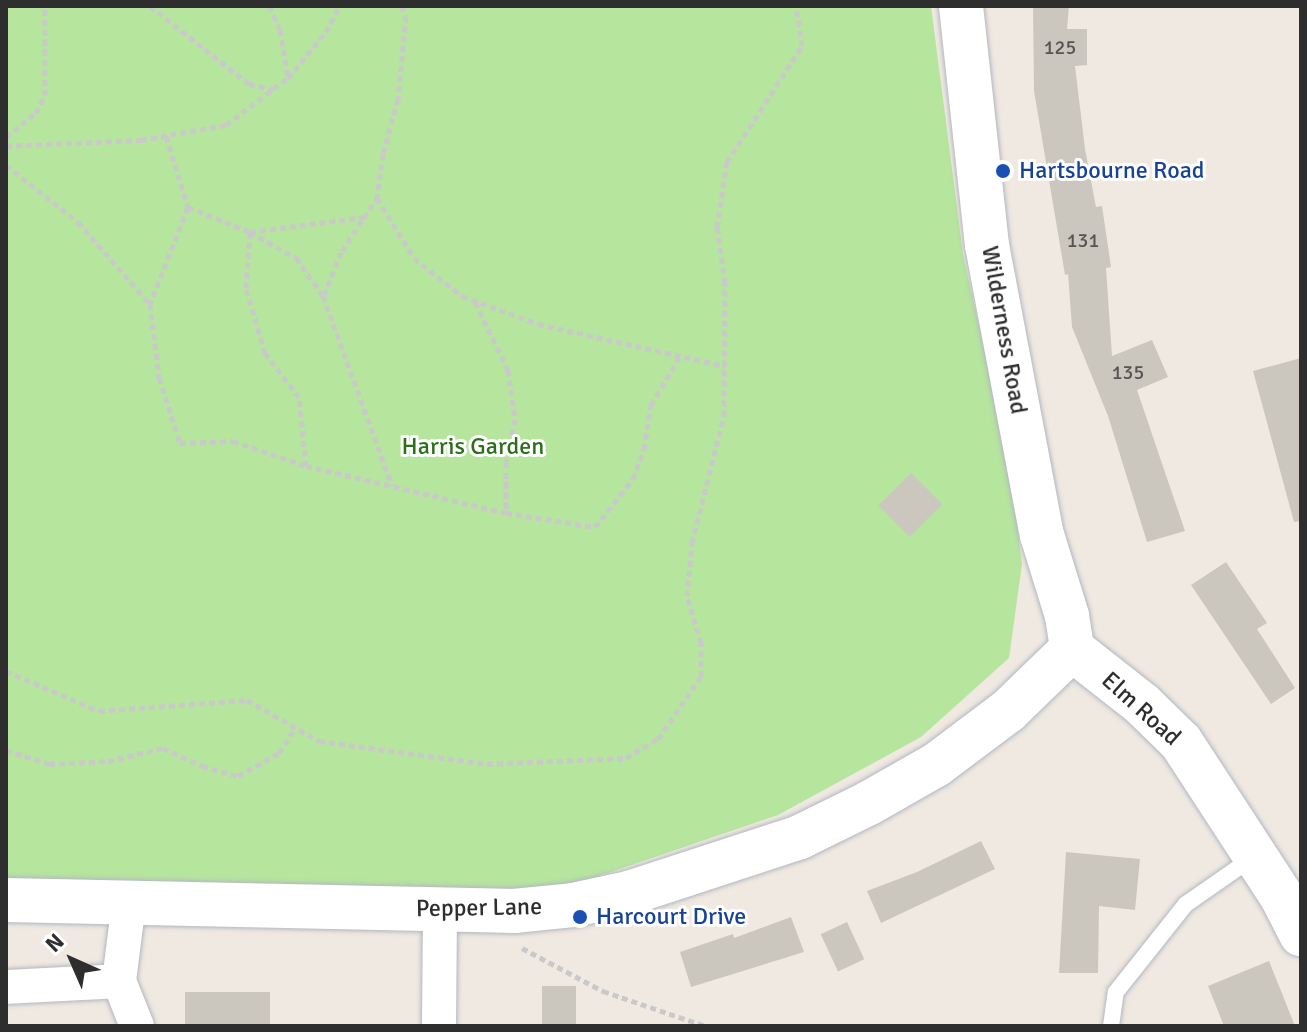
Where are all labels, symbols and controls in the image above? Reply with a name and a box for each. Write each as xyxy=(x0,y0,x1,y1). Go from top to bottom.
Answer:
house number: 125 xyxy=(1044,35,1076,59)
place label: Hartsbourne Road xyxy=(1019,157,1204,185)
marker: Hartsbourne Road xyxy=(994,162,1012,180)
house number: 131 xyxy=(1067,228,1099,252)
street label: Wilderness Road xyxy=(975,244,1033,416)
house number: 135 xyxy=(1112,360,1144,384)
park label: Harris Garden xyxy=(402,433,544,461)
street label: Elm Road xyxy=(1096,666,1186,752)
street label: Pepper Lane xyxy=(416,893,542,923)
place label: Harcourt Drive xyxy=(596,903,746,931)
marker: Harcourt Drive xyxy=(571,908,589,926)
north arrow xyxy=(32,920,112,1000)
text: N xyxy=(40,928,70,958)

